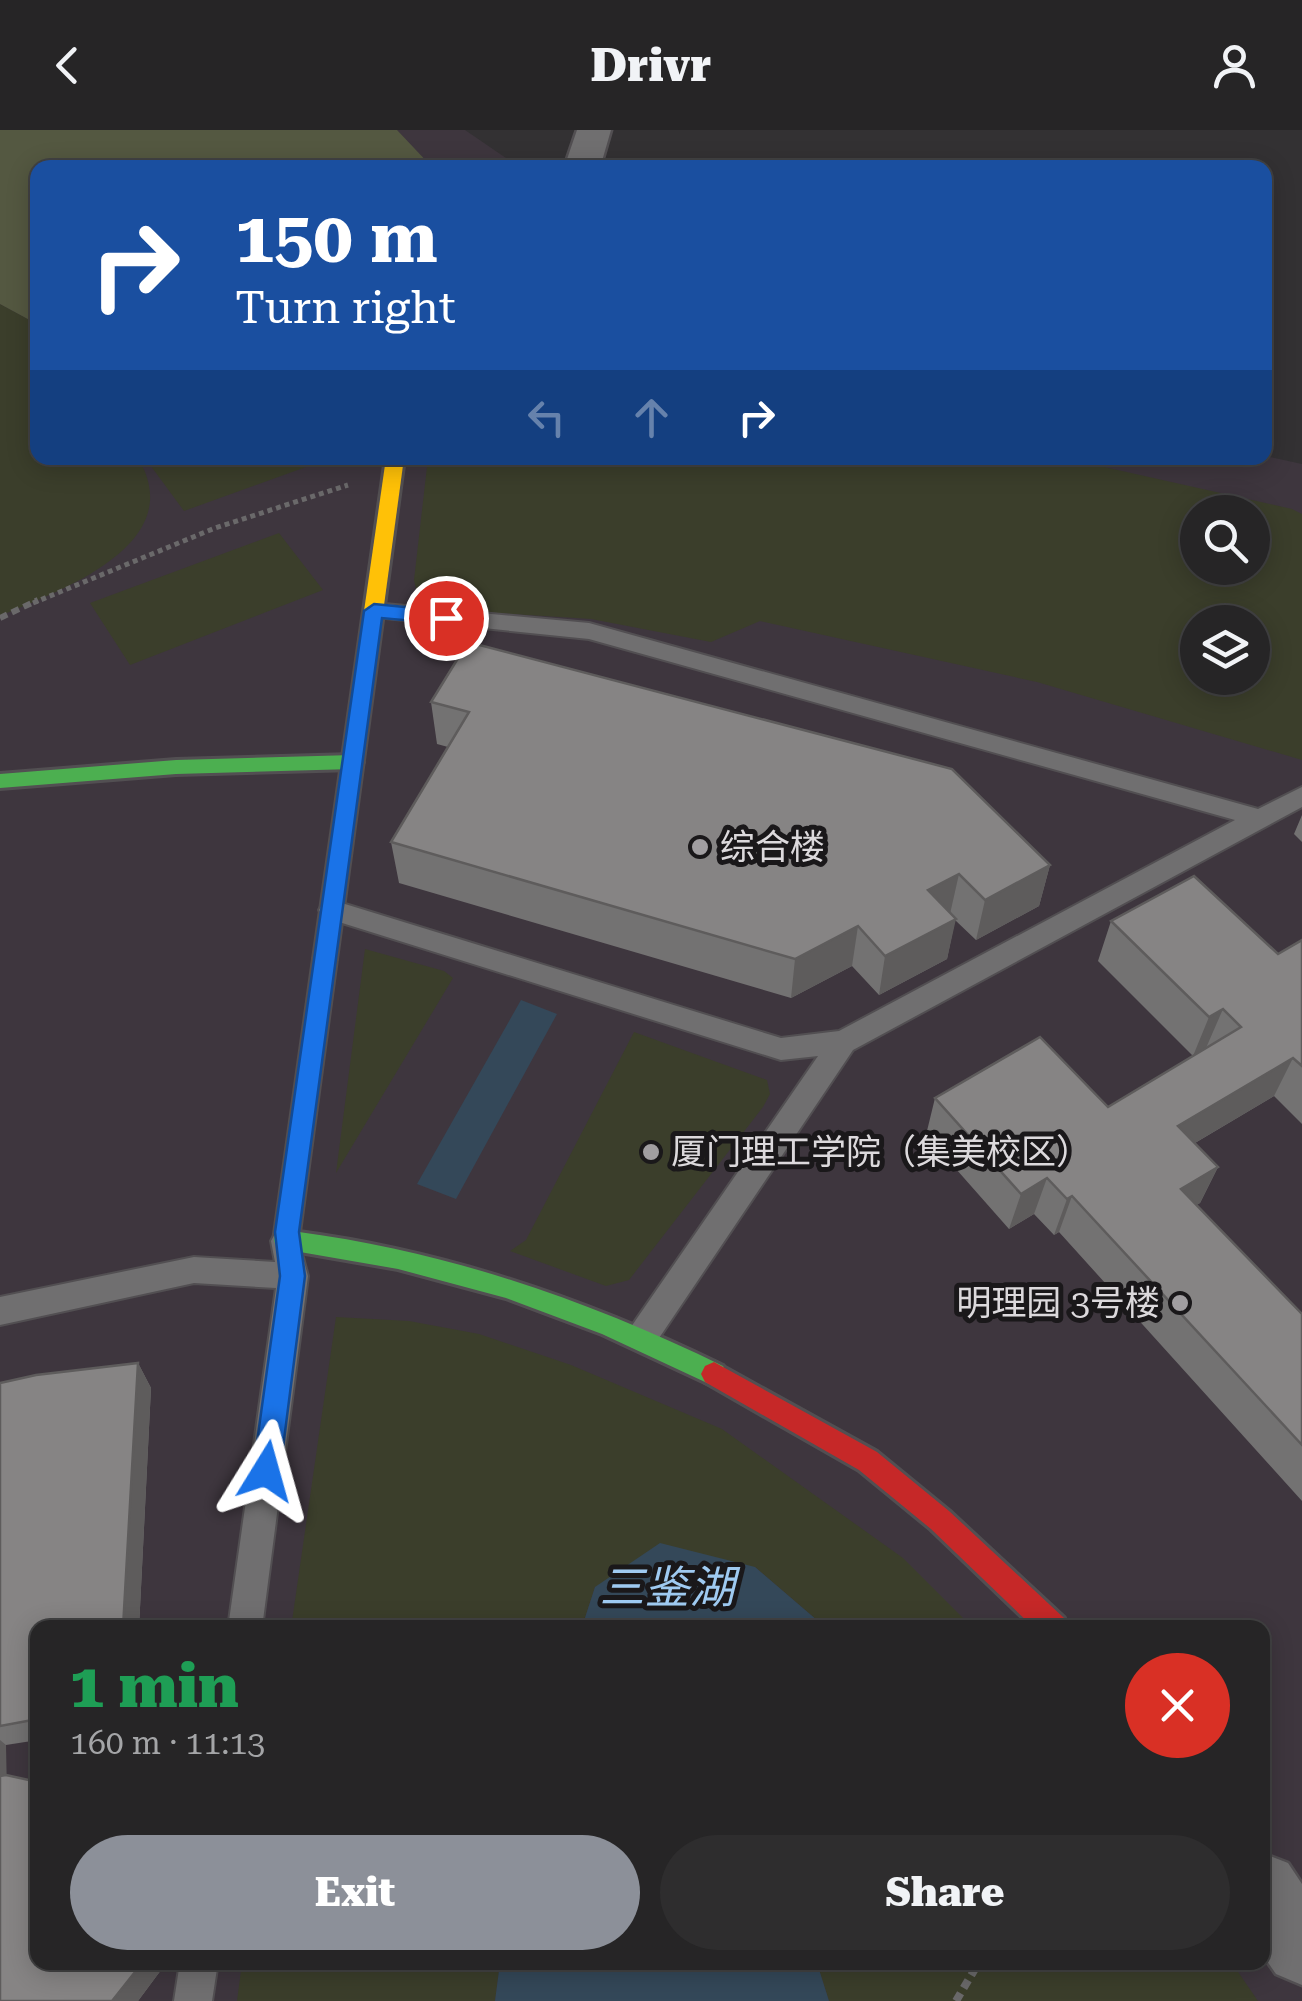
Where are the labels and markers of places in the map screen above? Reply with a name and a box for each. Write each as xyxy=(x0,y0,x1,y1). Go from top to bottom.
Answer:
pin xyxy=(404,576,489,661)
place label: 综合楼 xyxy=(720,827,825,868)
marker: 综合楼 xyxy=(689,836,711,858)
place label: 厦门理工学院（集美校区） xyxy=(671,1132,1091,1173)
marker: 厦门理工学院（集美校区） xyxy=(640,1141,662,1163)
place label: 明理园 3号楼 xyxy=(957,1283,1160,1324)
marker: 明理园 3号楼 xyxy=(1169,1292,1191,1314)

